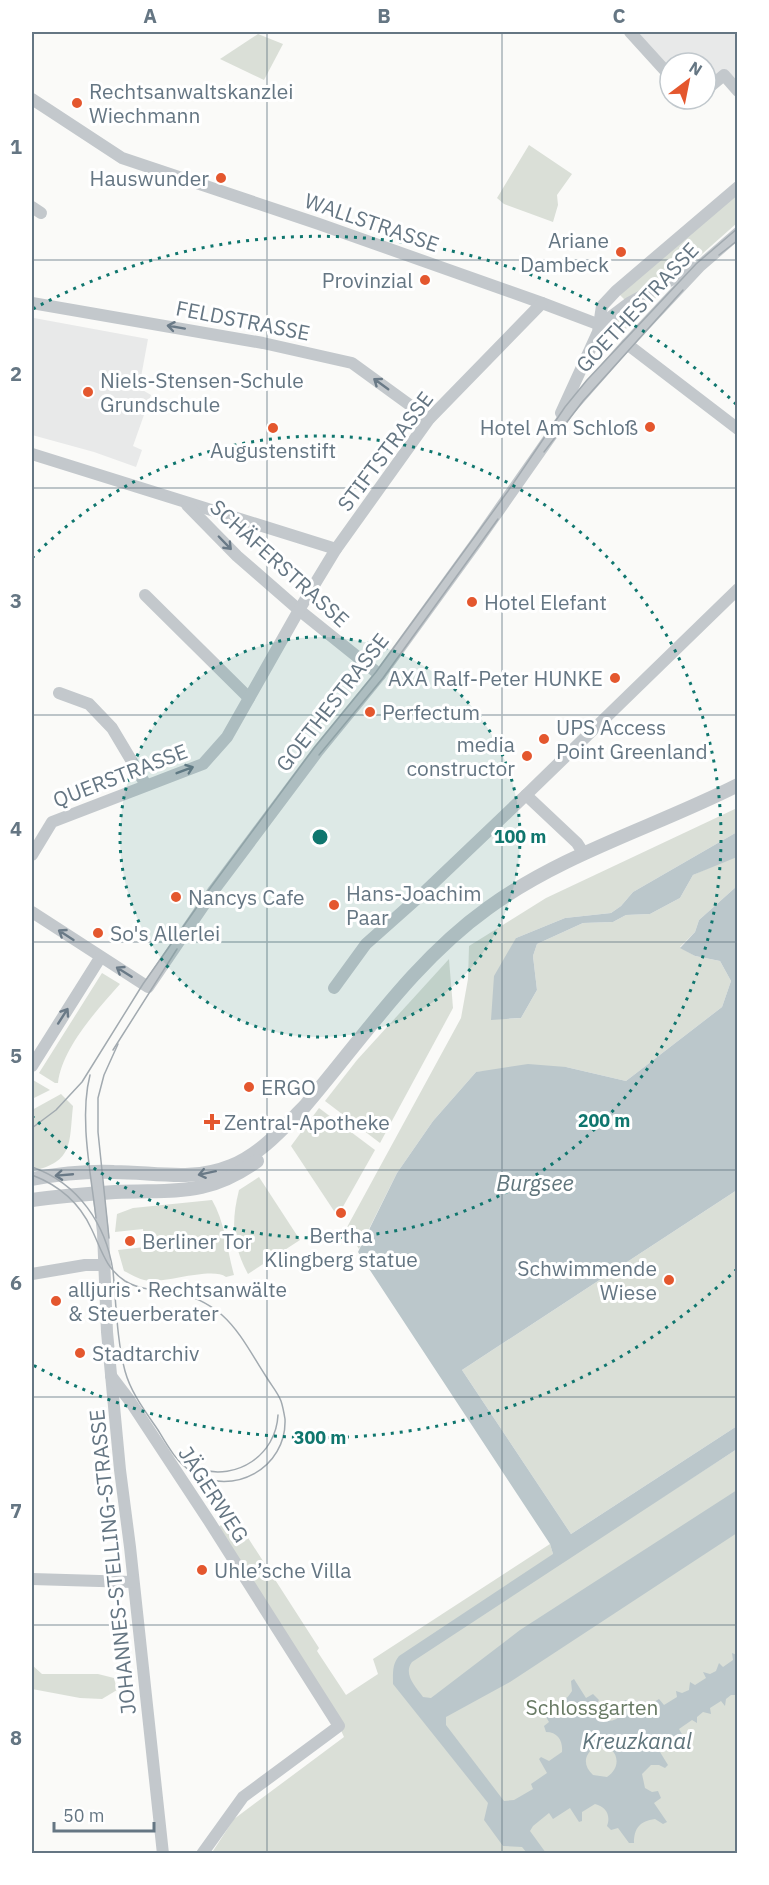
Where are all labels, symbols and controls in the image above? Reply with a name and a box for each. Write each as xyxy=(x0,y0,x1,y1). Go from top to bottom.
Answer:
text: A xyxy=(143,2,157,29)
text: B xyxy=(377,2,391,29)
text: C xyxy=(612,2,626,29)
north arrow xyxy=(658,51,718,111)
text: N xyxy=(686,57,706,80)
place label: Rechtsanwaltskanzlei Wiechmann xyxy=(89,77,293,129)
marker: Rechtsanwaltskanzlei Wiechmann xyxy=(70,96,84,110)
text: 1 xyxy=(10,133,22,160)
place label: Hauswunder xyxy=(90,164,209,192)
marker: Hauswunder xyxy=(214,171,228,185)
street label: WALLSTRASSE xyxy=(301,186,443,258)
place label: Ariane Dambeck xyxy=(520,226,609,278)
street label: GOETHESTRASSE xyxy=(569,236,705,378)
marker: Ariane Dambeck xyxy=(614,245,628,259)
place label: Provinzial xyxy=(322,266,413,294)
marker: Provinzial xyxy=(418,273,432,287)
street label: FELDSTRASSE xyxy=(174,293,312,347)
one-way arrow xyxy=(167,321,186,332)
text: 2 xyxy=(10,360,22,387)
place label: Niels-Stensen-Schule Grundschule xyxy=(100,366,304,418)
one-way arrow xyxy=(374,378,390,391)
marker: Niels-Stensen-Schule Grundschule xyxy=(81,385,95,399)
street label: STIFTSTRASSE xyxy=(331,385,439,517)
place label: Hotel Am Schloß xyxy=(480,413,638,441)
marker: Hotel Am Schloß xyxy=(643,420,657,434)
marker: Augustenstift xyxy=(266,421,280,435)
place label: Augustenstift xyxy=(210,436,336,464)
street label: SCHÄFERSTRASSE xyxy=(204,493,356,633)
one-way arrow xyxy=(217,535,232,550)
text: 3 xyxy=(10,587,22,614)
place label: Hotel Elefant xyxy=(484,588,607,616)
marker: Hotel Elefant xyxy=(465,595,479,609)
street label: GOETHESTRASSE xyxy=(269,627,395,777)
place label: AXA Ralf-Peter HUNKE xyxy=(388,664,603,692)
marker: AXA Ralf-Peter HUNKE xyxy=(608,671,622,685)
place label: Perfectum xyxy=(382,698,480,726)
marker: Perfectum xyxy=(363,705,377,719)
place label: UPS Access Point Greenland xyxy=(556,713,708,765)
place label: media constructor xyxy=(406,730,515,782)
marker: UPS Access Point Greenland xyxy=(537,732,551,746)
street label: QUERSTRASSE xyxy=(49,736,191,814)
marker: media constructor xyxy=(520,749,534,763)
one-way arrow xyxy=(175,764,194,775)
text: 4 xyxy=(10,815,22,842)
text: 100 m xyxy=(494,825,546,848)
centre of rings xyxy=(310,827,330,847)
place label: Hans-Joachim Paar xyxy=(346,879,482,931)
place label: Nancys Cafe xyxy=(188,883,305,911)
marker: Nancys Cafe xyxy=(169,890,183,904)
marker: Hans-Joachim Paar xyxy=(327,898,341,912)
place label: So's Allerlei xyxy=(110,919,220,947)
marker: So's Allerlei xyxy=(91,926,105,940)
one-way arrow xyxy=(58,929,75,941)
one-way arrow xyxy=(116,966,133,978)
one-way arrow xyxy=(57,1008,69,1025)
text: 5 xyxy=(10,1042,22,1069)
place label: ERGO xyxy=(261,1073,316,1101)
marker: ERGO xyxy=(242,1080,256,1094)
place label: Zentral-Apotheke xyxy=(224,1108,390,1136)
text: 200 m xyxy=(578,1109,630,1132)
marker: Zentral-Apotheke xyxy=(205,1115,219,1129)
one-way arrow xyxy=(197,1167,216,1179)
water label: Burgsee xyxy=(496,1168,574,1197)
one-way arrow xyxy=(54,1170,74,1181)
marker: Bertha Klingberg statue xyxy=(334,1206,348,1220)
place label: Bertha Klingberg statue xyxy=(264,1221,418,1273)
place label: Berliner Tor xyxy=(142,1227,252,1255)
marker: Berliner Tor xyxy=(123,1234,137,1248)
place label: Schwimmende Wiese xyxy=(517,1254,657,1306)
text: 6 xyxy=(10,1269,22,1296)
marker: Schwimmende Wiese xyxy=(662,1273,676,1287)
place label: alljuris · Rechtsanwälte & Steuerberater xyxy=(68,1275,287,1327)
marker: alljuris · Rechtsanwälte & Steuerberater xyxy=(49,1294,63,1308)
place label: Stadtarchiv xyxy=(92,1339,199,1367)
marker: Stadtarchiv xyxy=(73,1346,87,1360)
street label: JOHANNES-STELLING-STRASSE xyxy=(82,1408,142,1716)
text: 300 m xyxy=(294,1426,346,1449)
street label: JÄGERWEG xyxy=(172,1441,256,1547)
text: 7 xyxy=(10,1497,22,1524)
place label: Uhle’sche Villa xyxy=(214,1556,351,1584)
marker: Uhle’sche Villa xyxy=(195,1563,209,1577)
park label: Schlossgarten xyxy=(525,1693,659,1721)
text: 8 xyxy=(10,1724,22,1751)
water label: Kreuzkanal xyxy=(582,1726,692,1755)
scale bar xyxy=(54,1795,154,1833)
text: 50 m xyxy=(63,1804,105,1827)

